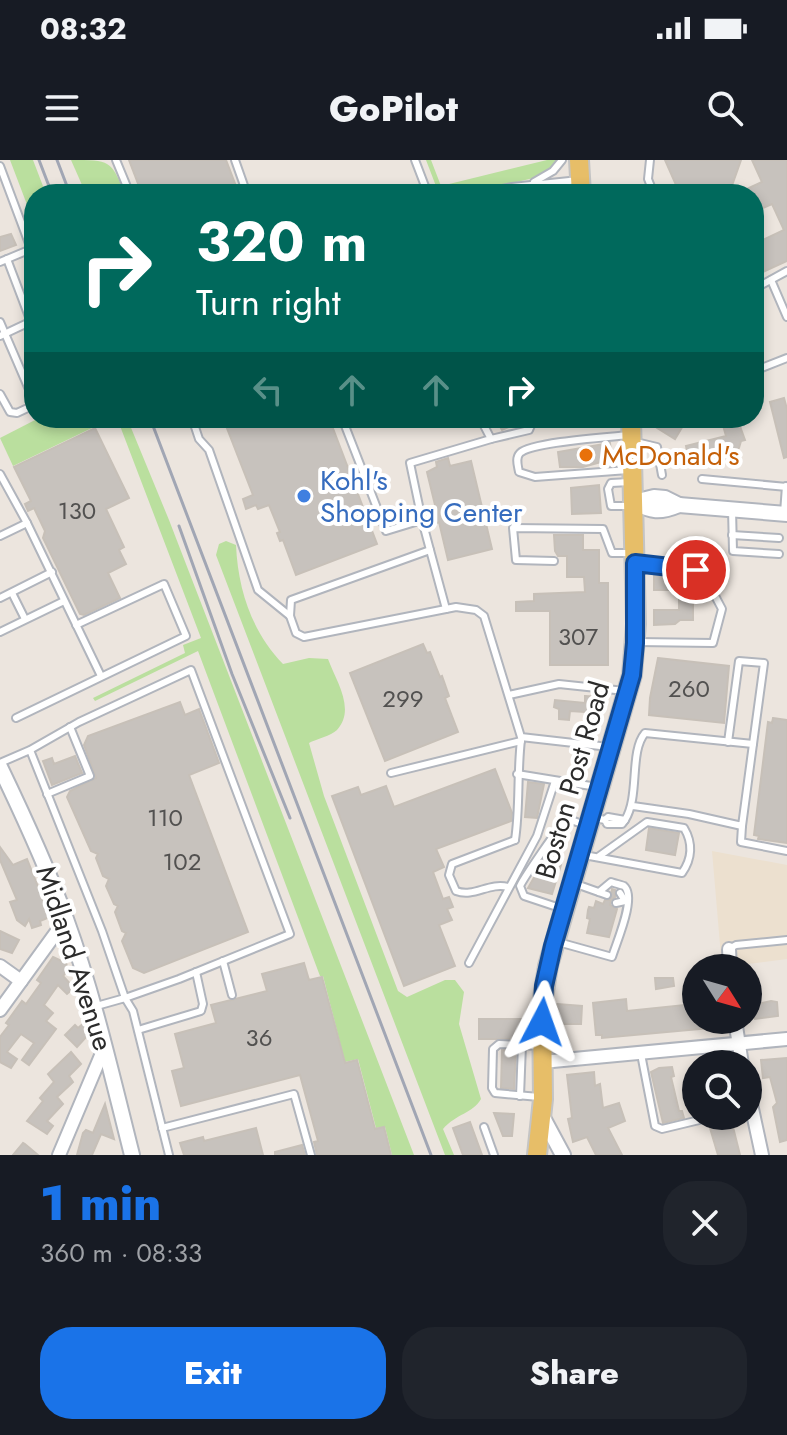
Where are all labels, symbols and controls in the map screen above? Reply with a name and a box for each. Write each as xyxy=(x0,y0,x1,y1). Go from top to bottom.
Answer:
text: 08:32 xyxy=(40,7,127,50)
text: GoPilot xyxy=(329,82,458,134)
icon: menu xyxy=(40,86,84,130)
icon: search xyxy=(703,86,747,130)
text: 320 m xyxy=(196,201,367,282)
icon: right xyxy=(64,216,168,320)
text: Turn right xyxy=(196,276,341,328)
icon: left xyxy=(246,368,290,412)
icon: ahead xyxy=(330,368,374,412)
icon: ahead xyxy=(414,368,458,412)
icon: right xyxy=(498,368,542,412)
place label: McDonald's xyxy=(602,435,739,476)
marker: McDonald's xyxy=(577,446,595,464)
place label: Kohl's Shopping Center xyxy=(320,460,523,533)
marker: Kohl's Shopping Center xyxy=(295,487,313,505)
house number: 130 xyxy=(58,493,96,528)
pin xyxy=(662,536,730,604)
icon: arrive xyxy=(674,548,718,592)
house number: 307 xyxy=(558,619,598,654)
house number: 260 xyxy=(668,671,710,706)
street label: Boston Post Road xyxy=(525,676,620,884)
house number: 299 xyxy=(382,681,424,716)
house number: 110 xyxy=(147,800,183,835)
house number: 102 xyxy=(163,844,201,879)
street label: Midland Avenue xyxy=(25,860,124,1056)
north arrow xyxy=(682,954,762,1034)
map controls xyxy=(682,954,762,1130)
position arrow xyxy=(500,980,584,1064)
house number: 36 xyxy=(246,1020,272,1055)
button: search xyxy=(682,1050,762,1130)
text: 1 min xyxy=(40,1169,161,1238)
button: close xyxy=(663,1181,747,1265)
text: 360 m · 08:33 xyxy=(40,1234,202,1272)
button: Exit xyxy=(40,1327,386,1419)
button: Share xyxy=(402,1327,747,1419)

